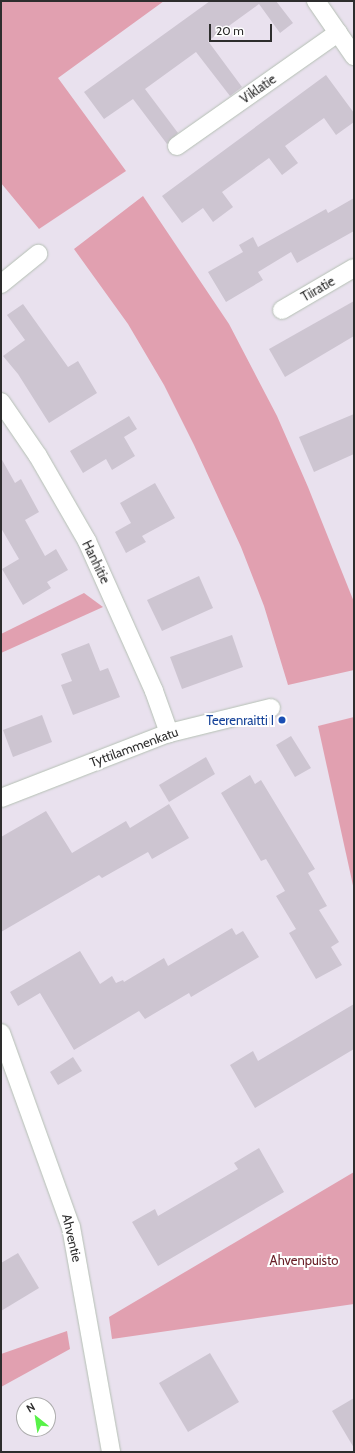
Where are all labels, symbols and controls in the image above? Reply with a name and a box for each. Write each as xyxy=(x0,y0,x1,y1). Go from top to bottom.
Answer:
scale bar xyxy=(211,16,274,42)
text: 20 m xyxy=(216,23,244,38)
street label: Viklatie xyxy=(237,71,279,107)
street label: Tiiratie xyxy=(298,273,338,305)
street label: Hanhitie xyxy=(79,538,113,586)
place label: Teerenraitti I xyxy=(206,712,274,728)
marker: Teerenraitti I xyxy=(277,715,287,725)
street label: Tyttilammenkatu xyxy=(88,724,180,770)
street label: Ahventie xyxy=(59,1212,85,1264)
park label: Ahvenpuisto xyxy=(270,1252,338,1268)
north arrow xyxy=(16,1397,56,1437)
text: N xyxy=(24,1399,37,1415)

